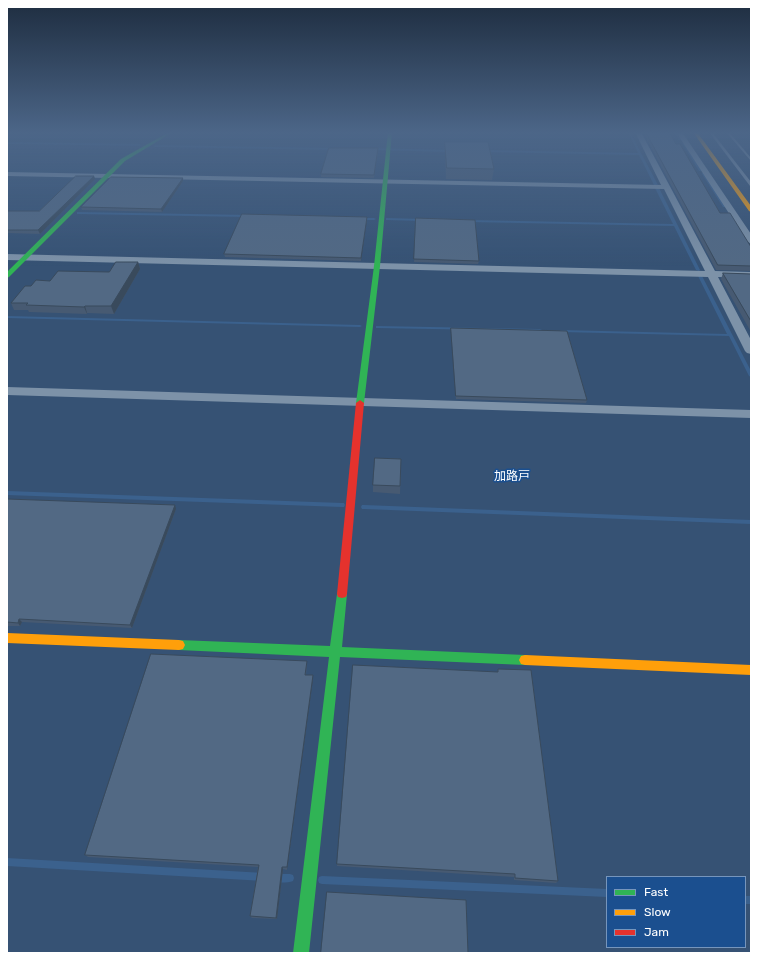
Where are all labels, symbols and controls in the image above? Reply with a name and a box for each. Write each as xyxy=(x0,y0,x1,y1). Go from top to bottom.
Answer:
district label: 加路戸 xyxy=(494,470,530,484)
legend xyxy=(606,876,746,948)
text: Fast xyxy=(644,885,668,899)
text: Slow xyxy=(644,905,671,919)
text: Jam xyxy=(644,925,669,939)

